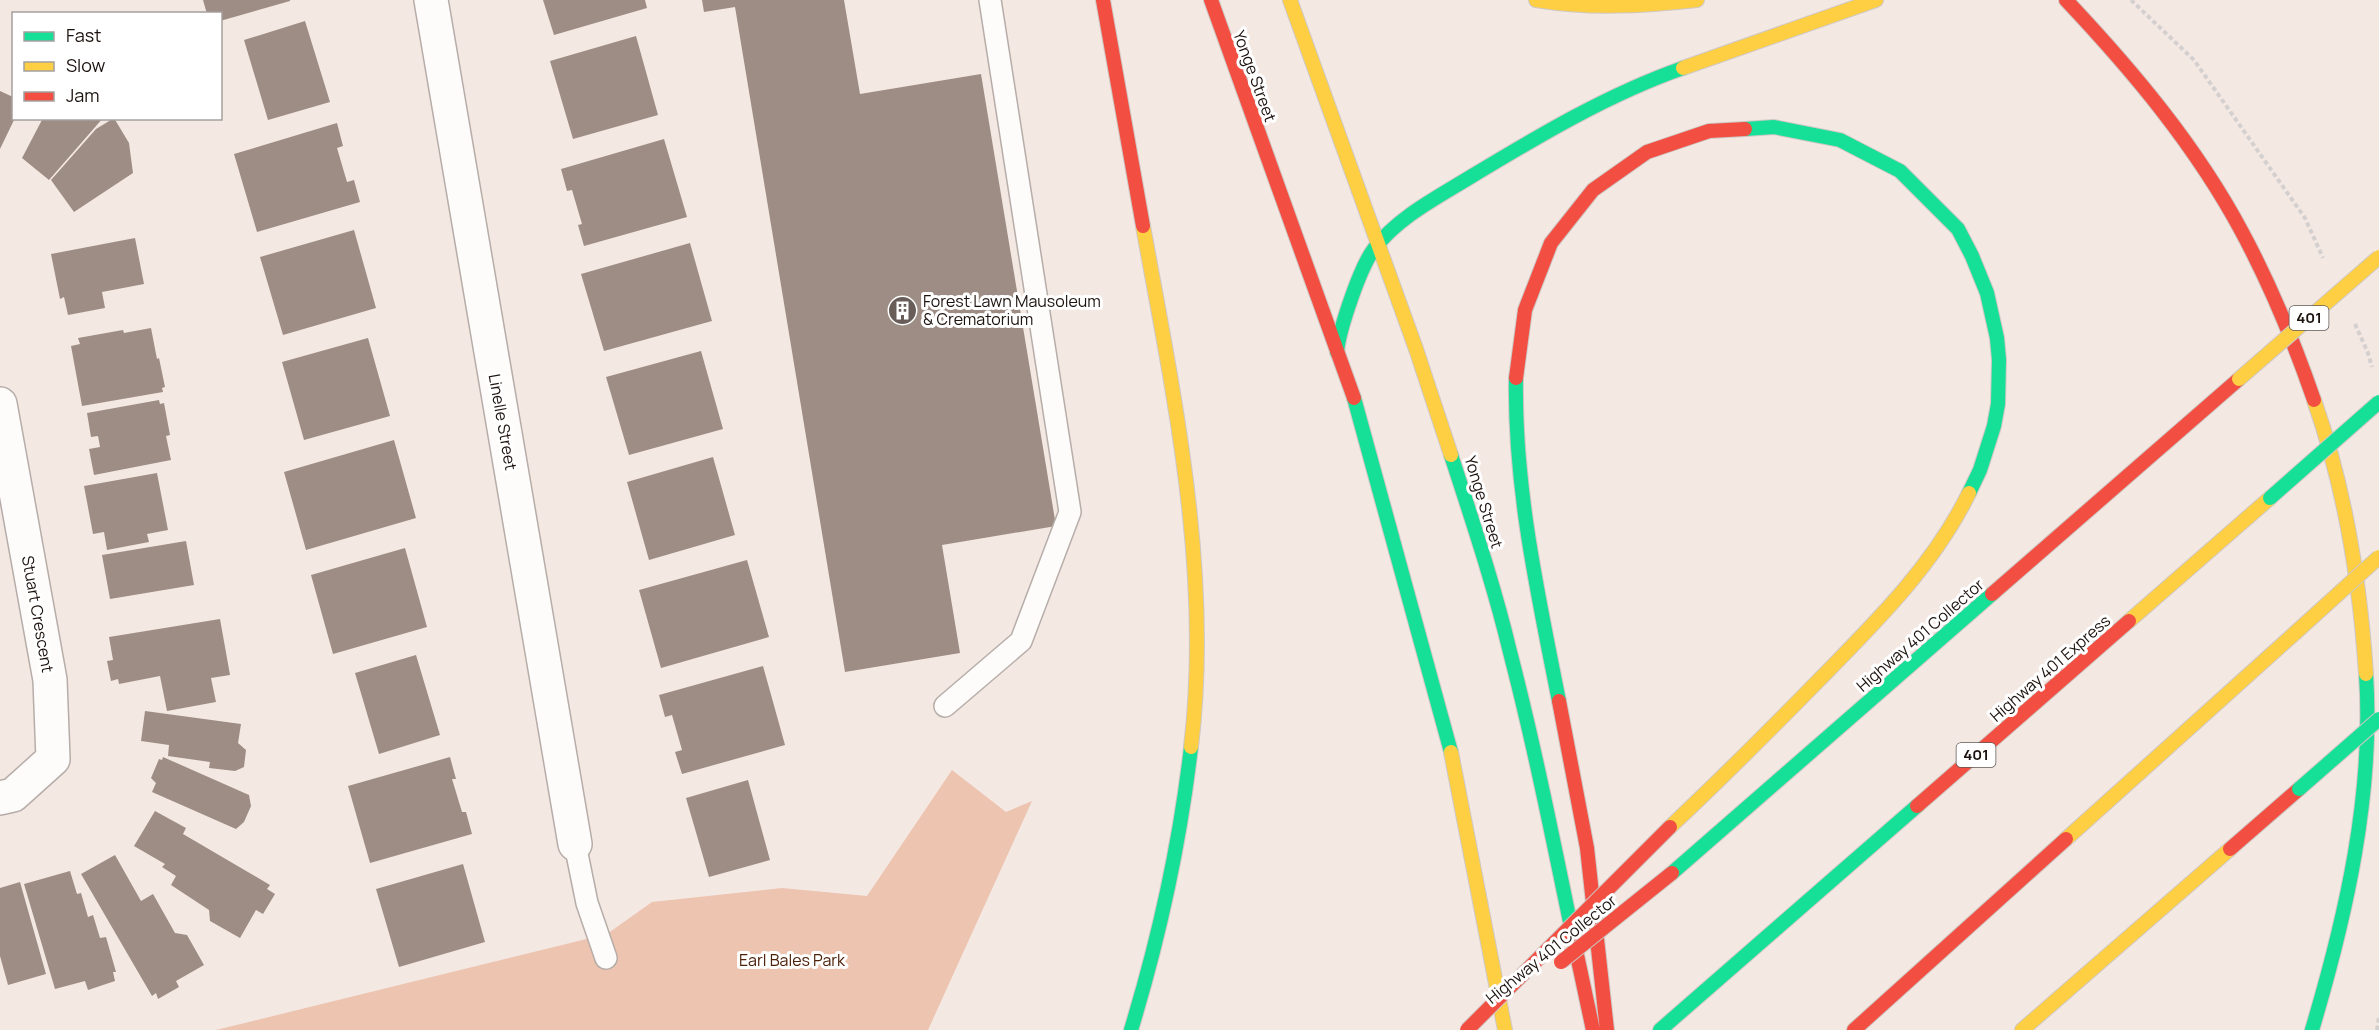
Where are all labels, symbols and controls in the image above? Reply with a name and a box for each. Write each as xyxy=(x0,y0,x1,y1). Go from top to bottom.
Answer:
legend xyxy=(12,12,222,120)
text: Fast xyxy=(66,23,101,47)
street label: Yonge Street xyxy=(1228,27,1282,125)
text: Slow xyxy=(66,53,106,77)
text: Jam xyxy=(66,83,100,107)
place label: Forest Lawn Mausoleum & Crematorium xyxy=(923,290,1101,330)
building icon: Forest Lawn Mausoleum & Crematorium xyxy=(886,294,918,326)
road number: 401 xyxy=(2290,306,2328,330)
street label: Linelle Street xyxy=(484,372,522,472)
street label: Yonge Street xyxy=(1460,453,1508,551)
street label: Stuart Crescent xyxy=(17,554,59,674)
street label: Highway 401 Collector xyxy=(1852,573,1989,696)
street label: Highway 401 Express xyxy=(1985,610,2115,726)
road number: 401 xyxy=(1956,743,1996,767)
street label: Highway 401 Collector xyxy=(1481,889,1621,1009)
park label: Earl Bales Park xyxy=(739,949,846,971)

